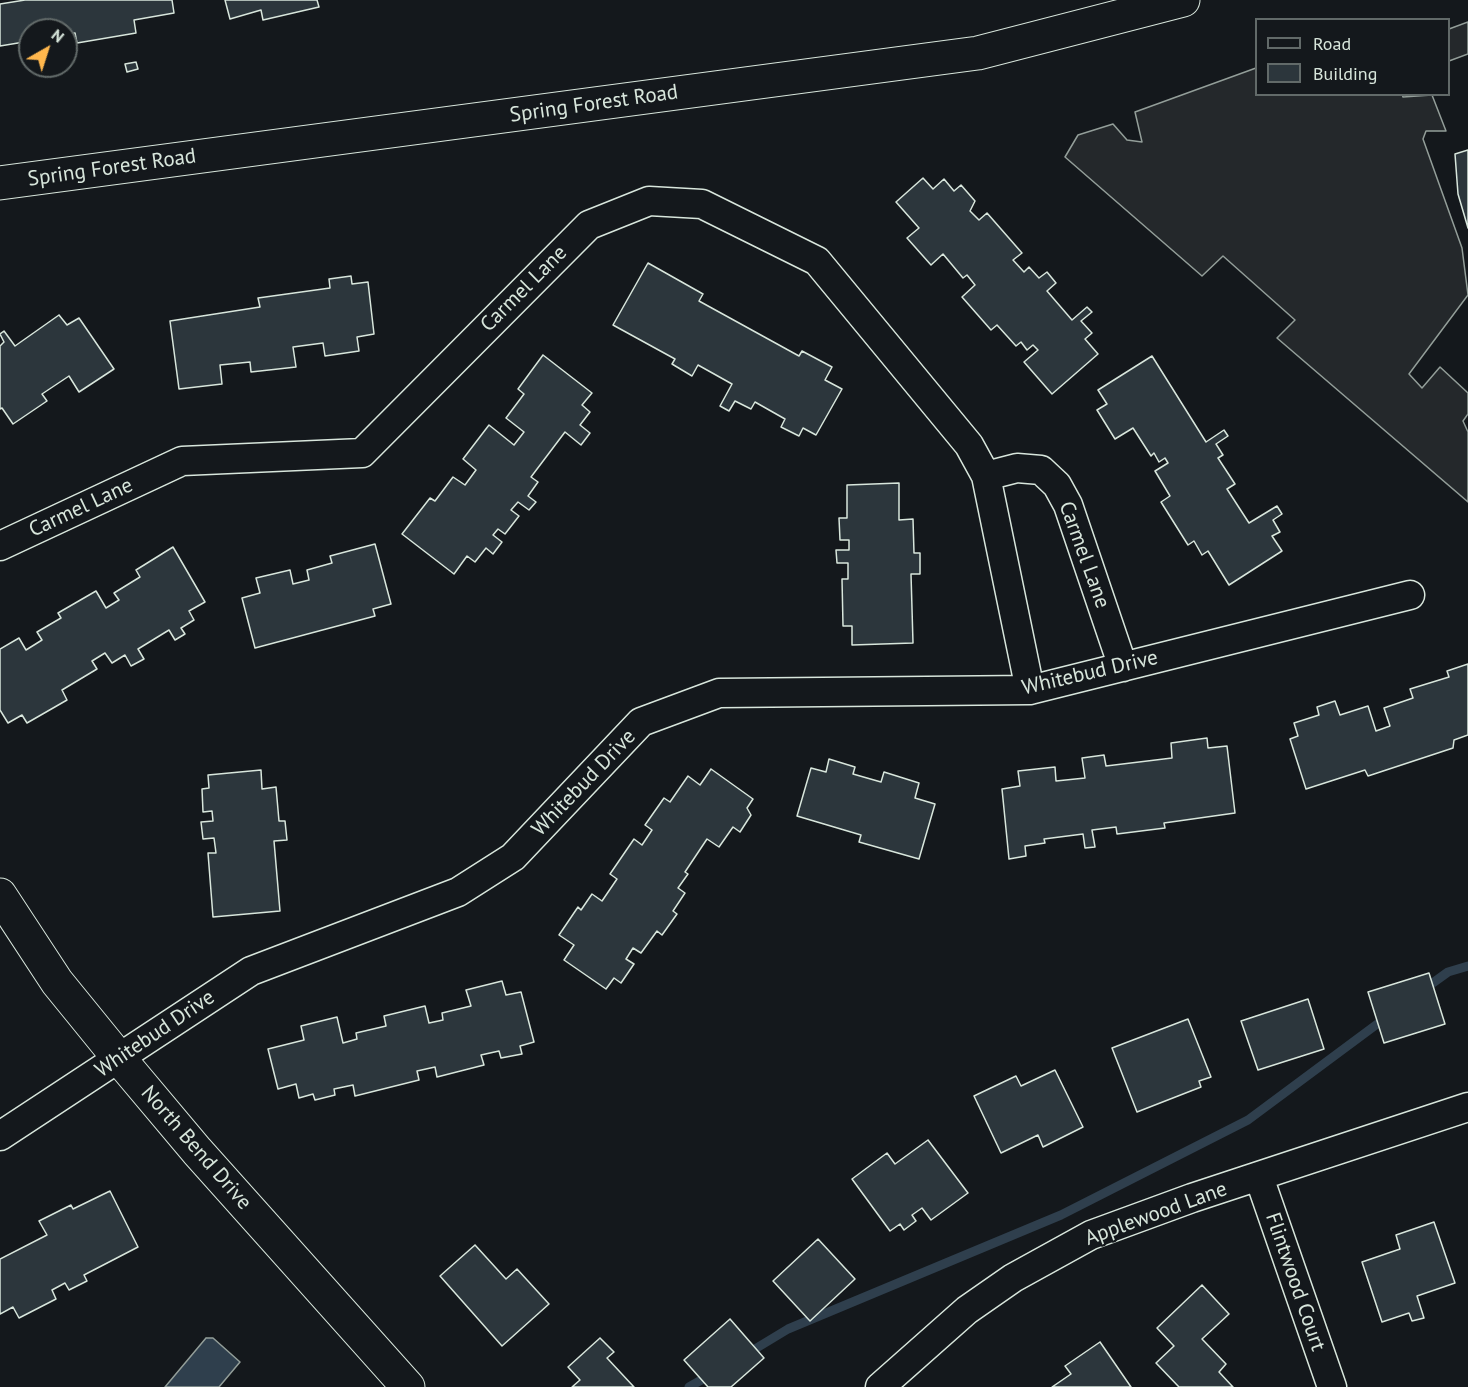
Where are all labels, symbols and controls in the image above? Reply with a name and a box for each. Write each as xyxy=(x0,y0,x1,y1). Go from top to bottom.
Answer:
north arrow xyxy=(18,18,78,78)
legend xyxy=(1255,18,1450,96)
text: N xyxy=(48,24,68,47)
text: Road xyxy=(1313,32,1351,55)
text: Building xyxy=(1313,62,1377,85)
street label: Spring Forest Road xyxy=(508,80,680,128)
street label: Spring Forest Road xyxy=(26,144,198,192)
street label: Carmel Lane xyxy=(476,241,572,337)
street label: Carmel Lane xyxy=(25,473,137,543)
street label: Carmel Lane xyxy=(1053,498,1115,612)
street label: Whitebud Drive xyxy=(1020,645,1160,701)
street label: Whitebud Drive xyxy=(527,724,641,842)
street label: Whitebud Drive xyxy=(90,985,220,1083)
street label: North Bend Drive xyxy=(135,1081,257,1215)
street label: Applewood Lane xyxy=(1082,1177,1230,1251)
street label: Flintwood Court xyxy=(1260,1210,1330,1354)

